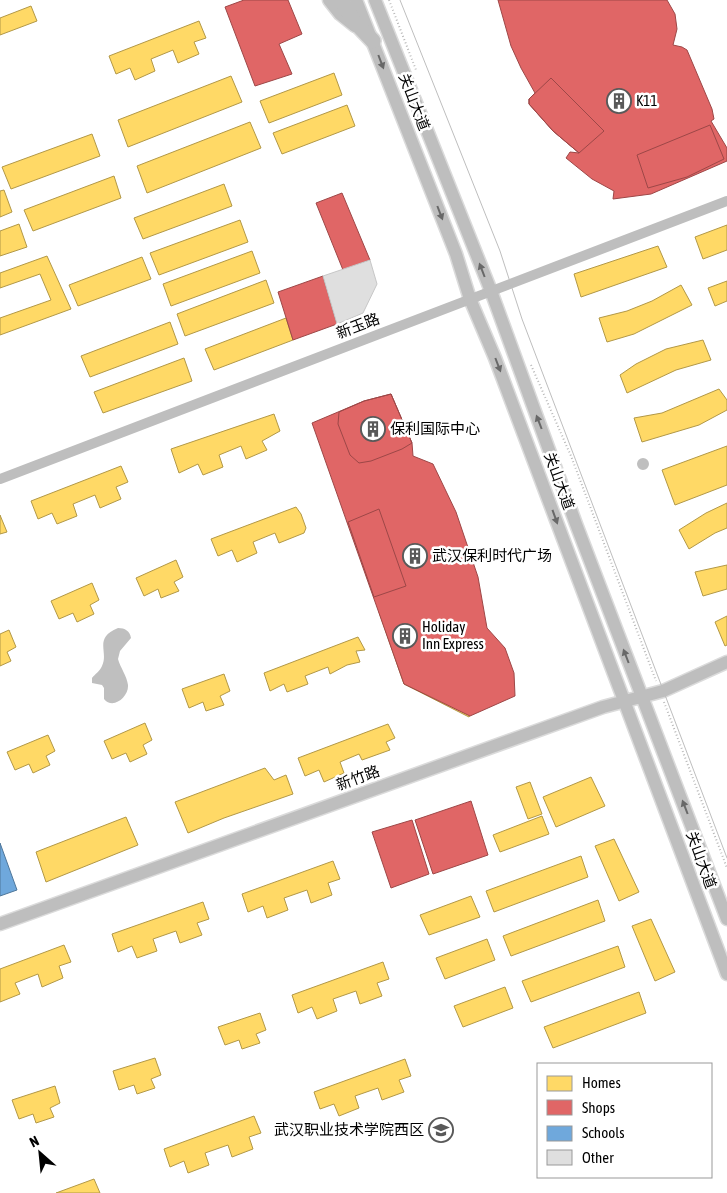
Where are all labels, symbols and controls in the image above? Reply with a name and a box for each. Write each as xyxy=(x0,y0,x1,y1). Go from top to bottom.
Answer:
one-way arrow xyxy=(378,54,385,69)
street label: 关山大道 xyxy=(396,71,433,133)
building icon: K11 xyxy=(606,88,632,114)
place label: K11 xyxy=(636,92,657,109)
one-way arrow xyxy=(436,206,444,221)
one-way arrow xyxy=(478,262,485,277)
street label: 新玉路 xyxy=(334,310,382,342)
one-way arrow xyxy=(494,358,502,373)
one-way arrow xyxy=(535,414,543,429)
building icon: 保利国际中心 xyxy=(360,416,386,442)
place label: 保利国际中心 xyxy=(390,420,480,437)
street label: 关山大道 xyxy=(541,450,578,512)
one-way arrow xyxy=(551,510,559,525)
building icon: 武汉保利时代广场 xyxy=(402,543,428,569)
place label: 武汉保利时代广场 xyxy=(432,547,552,564)
place label: Holiday Inn Express xyxy=(422,618,484,652)
building icon: Holiday Inn Express xyxy=(392,623,418,649)
one-way arrow xyxy=(622,648,630,663)
street label: 新竹路 xyxy=(334,762,382,793)
one-way arrow xyxy=(681,800,688,815)
street label: 关山大道 xyxy=(683,829,720,891)
legend xyxy=(537,1063,712,1178)
text: Homes xyxy=(582,1074,621,1091)
text: Shops xyxy=(582,1099,615,1116)
school or university icon: 武汉职业技术学院西区 xyxy=(428,1117,454,1143)
place label: 武汉职业技术学院西区 xyxy=(274,1121,424,1138)
text: Schools xyxy=(582,1124,625,1141)
north arrow xyxy=(15,1128,65,1178)
text: N xyxy=(27,1132,41,1150)
text: Other xyxy=(582,1149,614,1166)

